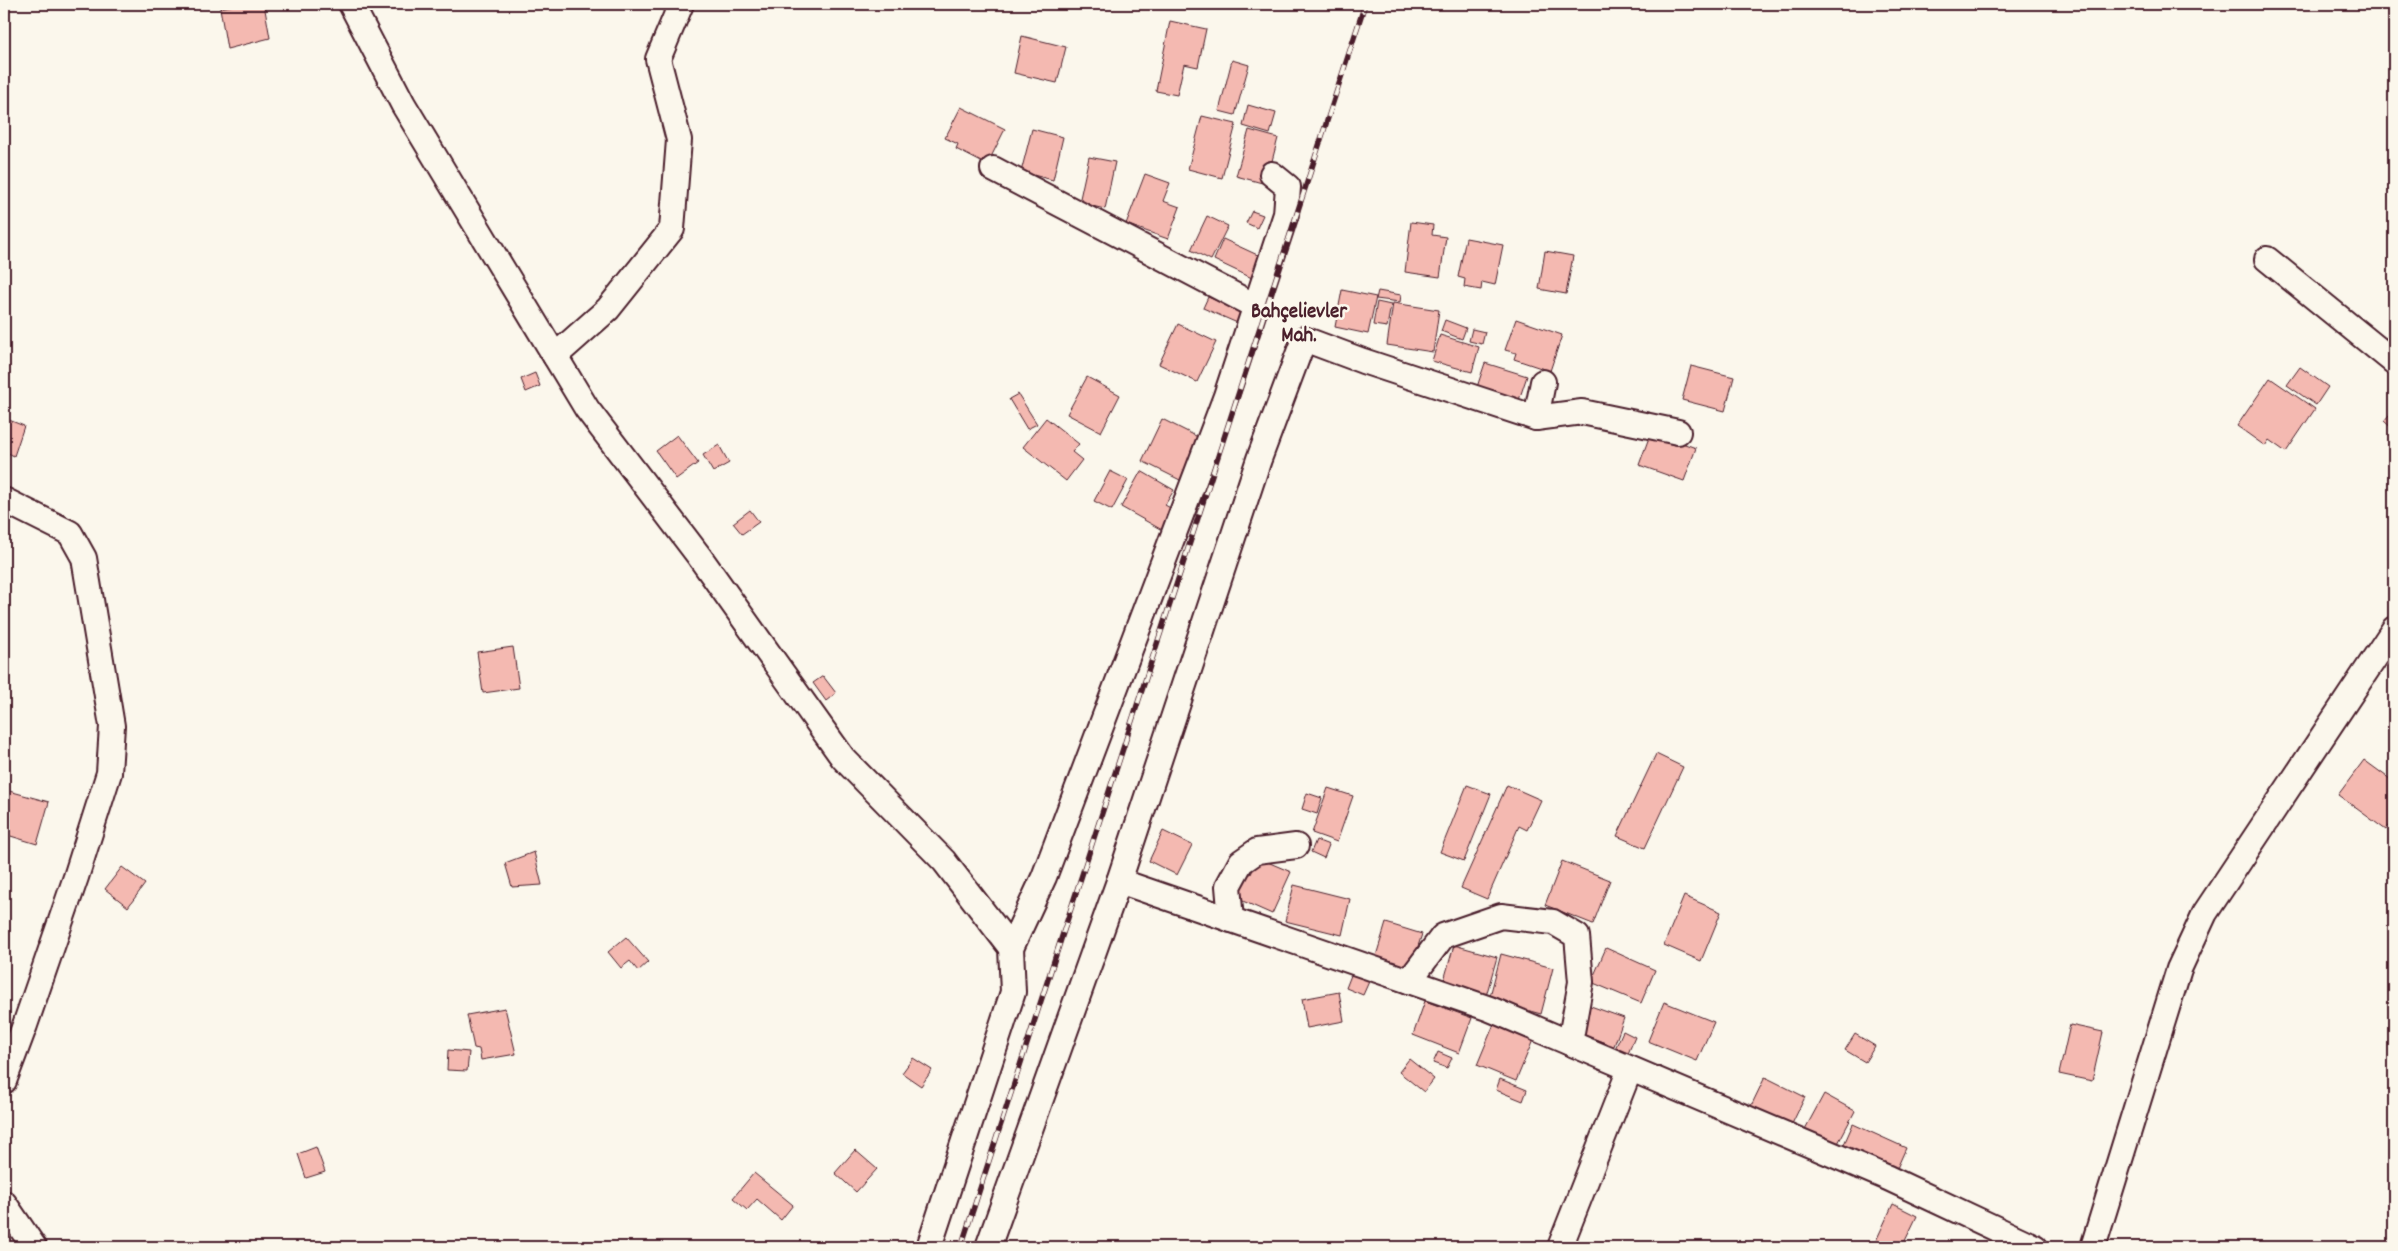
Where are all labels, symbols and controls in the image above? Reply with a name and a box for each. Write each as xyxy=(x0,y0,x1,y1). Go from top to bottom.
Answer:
district label: Bahçelievler Mah. xyxy=(1251,298,1348,352)

